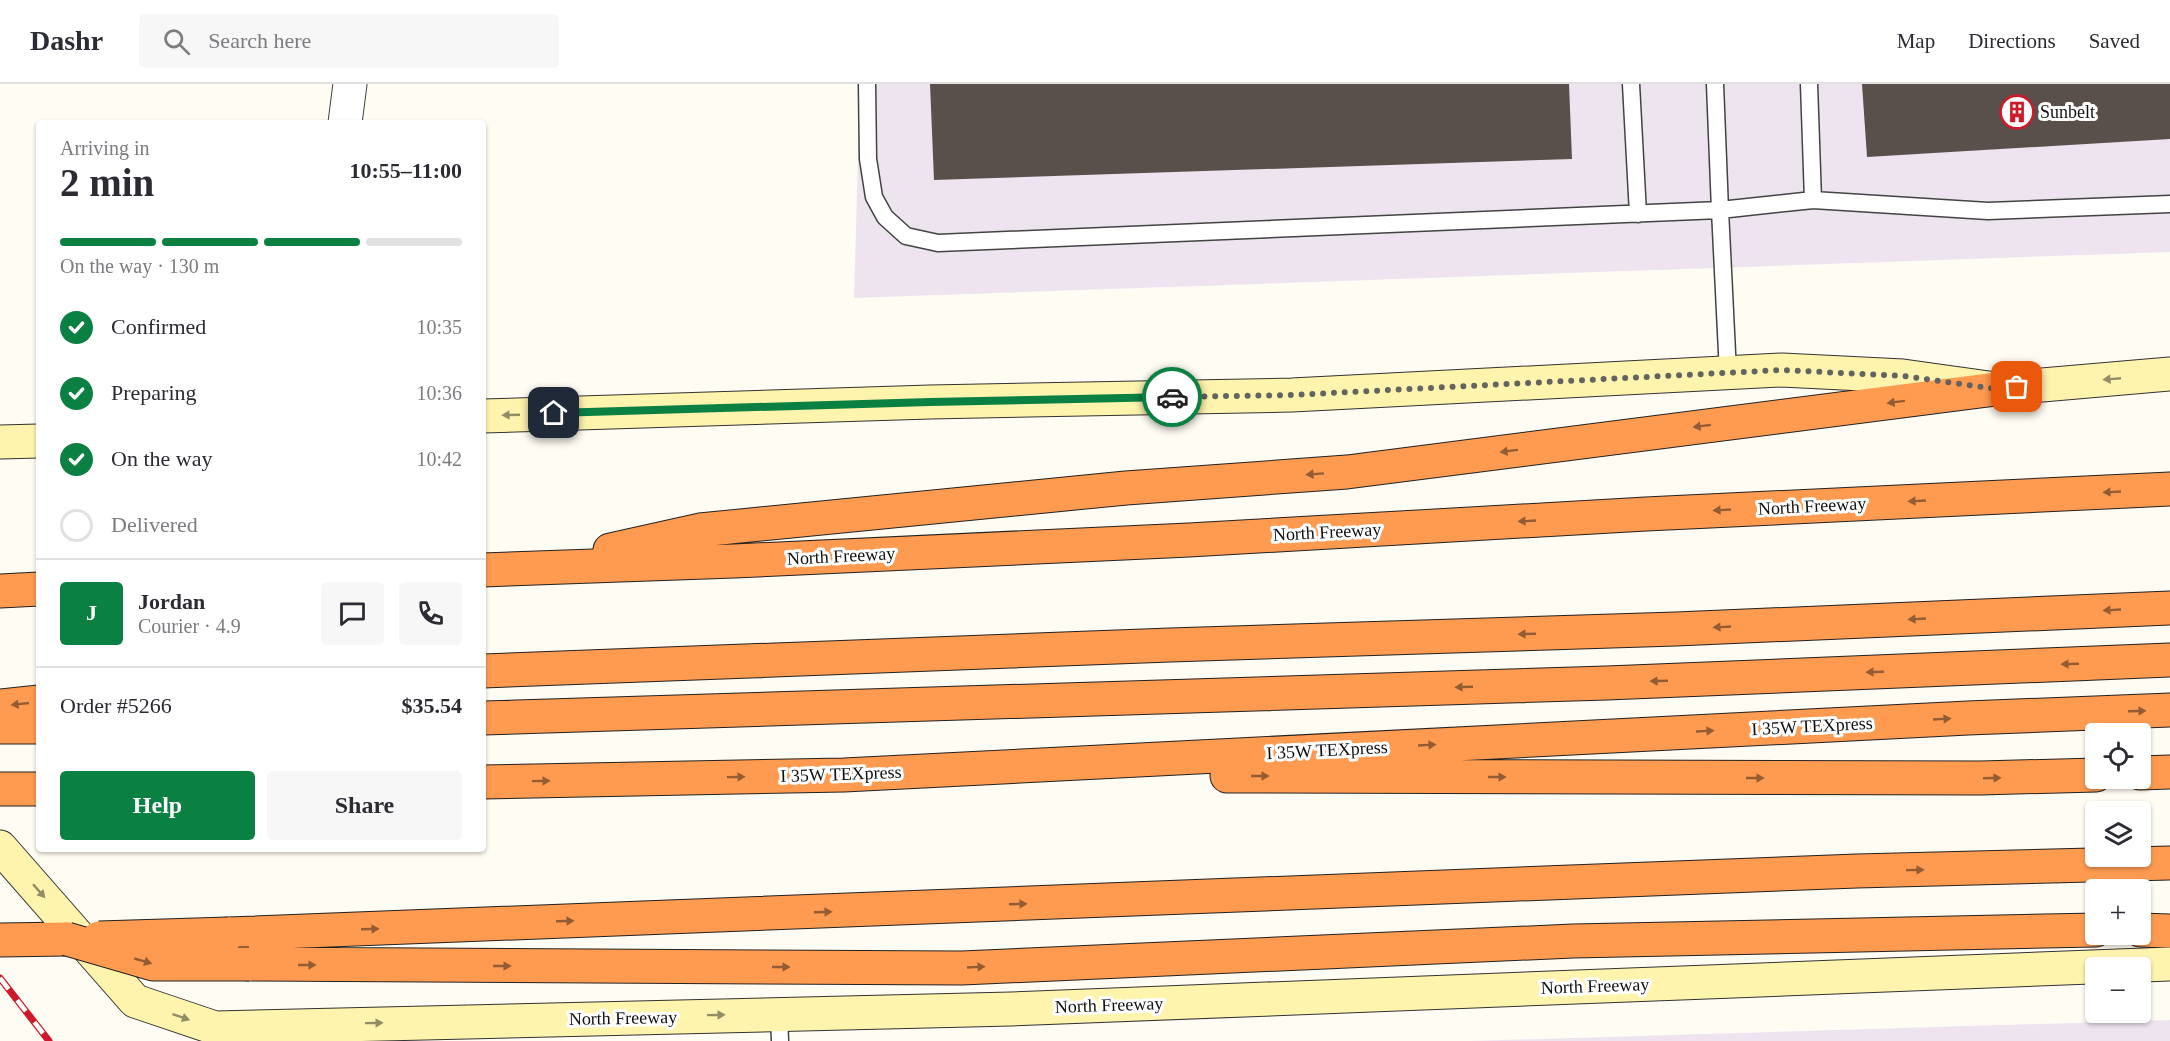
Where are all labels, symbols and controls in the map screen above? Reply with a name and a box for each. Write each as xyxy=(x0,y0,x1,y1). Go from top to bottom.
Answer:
search box xyxy=(139,14,559,68)
text: Dashr xyxy=(30,25,103,56)
icon: search xyxy=(160,25,193,58)
text: Search here xyxy=(208,28,311,53)
text: Map xyxy=(1897,29,1935,53)
text: Directions xyxy=(1968,29,2056,53)
text: Saved xyxy=(2089,29,2140,53)
building icon: Sunbelt xyxy=(1999,94,2035,130)
place label: Sunbelt xyxy=(2040,102,2095,122)
text: Arriving in xyxy=(60,137,149,159)
text: 10:55–11:00 xyxy=(350,158,462,183)
text: 2 min xyxy=(60,161,154,204)
text: On the way · 130 m xyxy=(60,255,219,277)
icon: check xyxy=(60,311,93,344)
text: Confirmed xyxy=(111,314,206,339)
text: 10:35 xyxy=(416,316,462,338)
pin xyxy=(1991,361,2042,412)
courier xyxy=(1142,367,1202,427)
icon: bag xyxy=(2000,370,2033,403)
one-way arrow xyxy=(2102,374,2121,384)
icon: check xyxy=(60,377,93,410)
text: Preparing xyxy=(111,380,197,405)
icon: car xyxy=(1156,381,1189,414)
text: 10:36 xyxy=(416,382,462,404)
pin xyxy=(528,387,579,438)
icon: home xyxy=(537,396,570,429)
one-way arrow xyxy=(1886,397,1905,406)
one-way arrow xyxy=(502,410,521,419)
one-way arrow xyxy=(1693,422,1712,431)
icon: check xyxy=(60,443,93,476)
text: On the way xyxy=(111,446,212,471)
one-way arrow xyxy=(1499,446,1518,456)
text: 10:42 xyxy=(416,448,462,470)
one-way arrow xyxy=(1306,469,1325,479)
one-way arrow xyxy=(2102,487,2121,496)
street label: North Freeway xyxy=(1757,493,1867,519)
one-way arrow xyxy=(1907,496,1926,505)
one-way arrow xyxy=(1713,506,1732,515)
text: Delivered xyxy=(111,512,198,537)
one-way arrow xyxy=(1518,516,1537,525)
street label: North Freeway xyxy=(1272,519,1382,545)
street label: North Freeway xyxy=(786,543,896,569)
button: chat xyxy=(321,582,384,645)
button: phone xyxy=(399,582,462,645)
text: Jordan xyxy=(138,589,205,614)
text: J xyxy=(86,600,97,625)
one-way arrow xyxy=(2102,606,2121,615)
one-way arrow xyxy=(1907,614,1926,623)
text: Courier · 4.9 xyxy=(138,615,241,637)
one-way arrow xyxy=(1712,623,1731,632)
one-way arrow xyxy=(1518,629,1537,639)
one-way arrow xyxy=(2060,660,2079,669)
one-way arrow xyxy=(1865,667,1884,676)
one-way arrow xyxy=(1649,676,1668,685)
one-way arrow xyxy=(1455,683,1474,692)
text: Order #5266 xyxy=(60,693,172,718)
text: $35.54 xyxy=(402,693,462,718)
one-way arrow xyxy=(10,699,29,709)
one-way arrow xyxy=(2127,706,2146,715)
street label: I 35W TEXpress xyxy=(1751,713,1873,739)
one-way arrow xyxy=(1933,714,1952,723)
map controls xyxy=(2085,723,2151,1023)
button: locate xyxy=(2085,723,2151,789)
one-way arrow xyxy=(1696,727,1715,736)
street label: I 35W TEXpress xyxy=(1266,737,1388,763)
one-way arrow xyxy=(1417,741,1436,750)
street label: I 35W TEXpress xyxy=(780,762,902,786)
button: Help xyxy=(60,771,255,840)
button: Share xyxy=(267,771,462,840)
one-way arrow xyxy=(1250,771,1269,781)
one-way arrow xyxy=(727,772,746,782)
one-way arrow xyxy=(1487,772,1506,782)
one-way arrow xyxy=(1745,773,1764,783)
one-way arrow xyxy=(1982,773,2001,783)
one-way arrow xyxy=(532,776,551,786)
button: layers xyxy=(2085,801,2151,867)
one-way arrow xyxy=(1906,865,1925,874)
button: + xyxy=(2085,879,2151,945)
one-way arrow xyxy=(32,883,45,899)
one-way arrow xyxy=(1009,900,1028,909)
one-way arrow xyxy=(814,907,833,916)
one-way arrow xyxy=(556,917,575,926)
one-way arrow xyxy=(361,924,380,933)
one-way arrow xyxy=(134,957,152,966)
button: − xyxy=(2085,957,2151,1023)
one-way arrow xyxy=(298,960,317,970)
one-way arrow xyxy=(493,961,512,971)
one-way arrow xyxy=(772,962,791,972)
one-way arrow xyxy=(967,963,986,972)
street label: North Freeway xyxy=(1540,974,1650,998)
street label: North Freeway xyxy=(1054,993,1164,1017)
street label: North Freeway xyxy=(569,1007,677,1029)
one-way arrow xyxy=(707,1011,726,1020)
one-way arrow xyxy=(172,1012,190,1022)
one-way arrow xyxy=(365,1019,384,1028)

